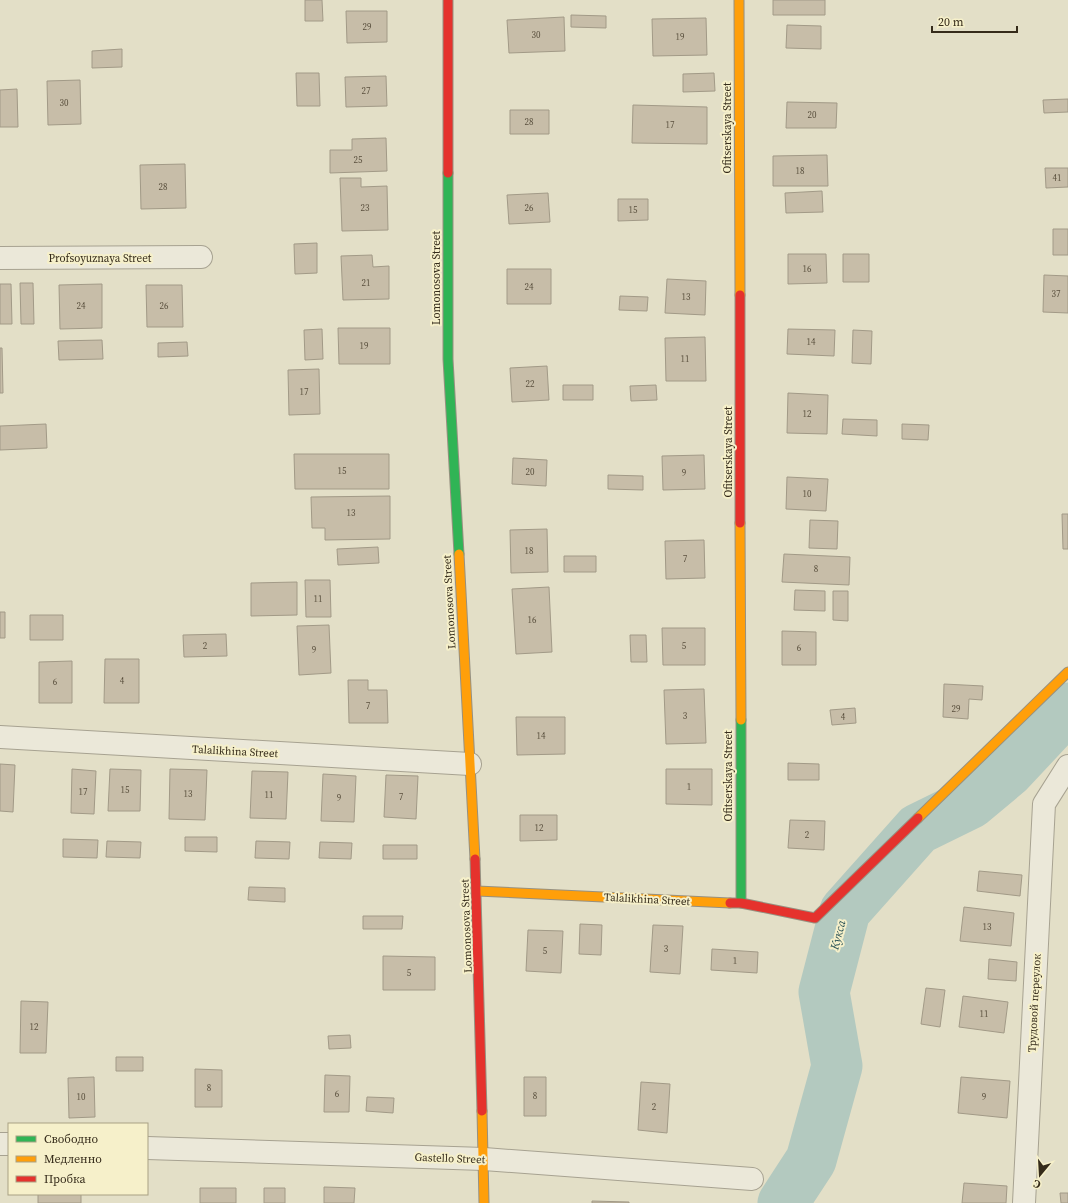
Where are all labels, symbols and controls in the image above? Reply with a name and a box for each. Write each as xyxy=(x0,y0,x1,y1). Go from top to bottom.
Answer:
scale bar xyxy=(932,8,1017,34)
text: 20 m xyxy=(938,14,964,30)
house number: 29 xyxy=(362,21,372,33)
house number: 30 xyxy=(531,29,541,41)
house number: 19 xyxy=(675,31,685,43)
street label: Ofitserskaya Street xyxy=(720,82,735,174)
house number: 27 xyxy=(361,85,371,97)
house number: 30 xyxy=(59,97,69,109)
house number: 20 xyxy=(807,109,817,121)
house number: 28 xyxy=(524,116,534,128)
house number: 17 xyxy=(665,119,675,131)
house number: 25 xyxy=(353,154,363,166)
house number: 18 xyxy=(795,165,805,177)
house number: 41 xyxy=(1052,172,1062,184)
house number: 28 xyxy=(158,181,168,193)
house number: 23 xyxy=(360,202,370,214)
house number: 26 xyxy=(524,202,534,214)
house number: 15 xyxy=(628,204,638,216)
street label: Lomonosova Street xyxy=(429,231,444,325)
street label: Profsoyuznaya Street xyxy=(49,251,152,266)
house number: 16 xyxy=(802,263,812,275)
house number: 21 xyxy=(361,277,371,289)
house number: 24 xyxy=(524,281,534,293)
house number: 37 xyxy=(1051,288,1061,300)
house number: 13 xyxy=(681,291,691,303)
house number: 24 xyxy=(76,300,86,312)
house number: 26 xyxy=(159,300,169,312)
house number: 14 xyxy=(806,336,816,348)
house number: 19 xyxy=(359,340,369,352)
house number: 11 xyxy=(680,353,690,365)
house number: 22 xyxy=(525,378,535,390)
house number: 17 xyxy=(299,386,309,398)
street label: Ofitserskaya Street xyxy=(721,406,736,498)
house number: 12 xyxy=(802,408,812,420)
house number: 15 xyxy=(337,465,347,477)
house number: 20 xyxy=(525,466,535,478)
house number: 9 xyxy=(682,467,687,479)
house number: 10 xyxy=(802,488,812,500)
house number: 13 xyxy=(346,507,356,519)
house number: 18 xyxy=(524,545,534,557)
house number: 7 xyxy=(683,553,688,565)
street label: Lomonosova Street xyxy=(440,554,459,649)
house number: 8 xyxy=(814,563,819,575)
house number: 11 xyxy=(313,593,323,605)
house number: 16 xyxy=(527,614,537,626)
house number: 2 xyxy=(203,640,208,652)
house number: 5 xyxy=(682,640,687,652)
house number: 6 xyxy=(797,642,802,654)
house number: 9 xyxy=(312,644,317,656)
house number: 4 xyxy=(120,675,125,687)
house number: 6 xyxy=(53,676,58,688)
house number: 7 xyxy=(366,700,371,712)
house number: 29 xyxy=(951,703,961,715)
house number: 3 xyxy=(683,710,688,722)
house number: 4 xyxy=(841,711,846,723)
house number: 14 xyxy=(536,730,546,742)
street label: Ofitserskaya Street xyxy=(721,730,736,822)
street label: Talalikhina Street xyxy=(191,742,279,761)
house number: 1 xyxy=(687,781,691,793)
house number: 15 xyxy=(120,784,130,796)
house number: 17 xyxy=(78,786,88,798)
house number: 13 xyxy=(183,788,193,800)
house number: 11 xyxy=(264,789,274,801)
house number: 7 xyxy=(399,791,404,803)
house number: 9 xyxy=(337,792,342,804)
house number: 12 xyxy=(534,822,544,834)
house number: 2 xyxy=(805,829,810,841)
street label: Lomonosova Street xyxy=(457,878,476,973)
street label: Talalikhina Street xyxy=(603,890,691,909)
water label: Кукса xyxy=(826,918,850,953)
house number: 13 xyxy=(982,921,992,933)
house number: 3 xyxy=(664,943,669,955)
house number: 5 xyxy=(543,945,548,957)
street label: Трудовой переулок xyxy=(1024,953,1045,1053)
house number: 1 xyxy=(733,955,737,967)
house number: 5 xyxy=(407,967,412,979)
house number: 11 xyxy=(979,1008,989,1020)
house number: 12 xyxy=(29,1021,39,1033)
house number: 8 xyxy=(207,1082,212,1094)
house number: 6 xyxy=(335,1088,340,1100)
house number: 8 xyxy=(533,1090,538,1102)
house number: 10 xyxy=(76,1091,86,1103)
house number: 9 xyxy=(982,1091,987,1103)
house number: 2 xyxy=(652,1101,657,1113)
legend xyxy=(8,1123,148,1195)
text: Свободно xyxy=(44,1131,99,1147)
street label: Gastello Street xyxy=(414,1150,486,1167)
text: Медленно xyxy=(44,1151,102,1167)
north arrow xyxy=(1020,1155,1060,1195)
text: Пробка xyxy=(44,1171,87,1187)
text: С xyxy=(1031,1176,1043,1192)

